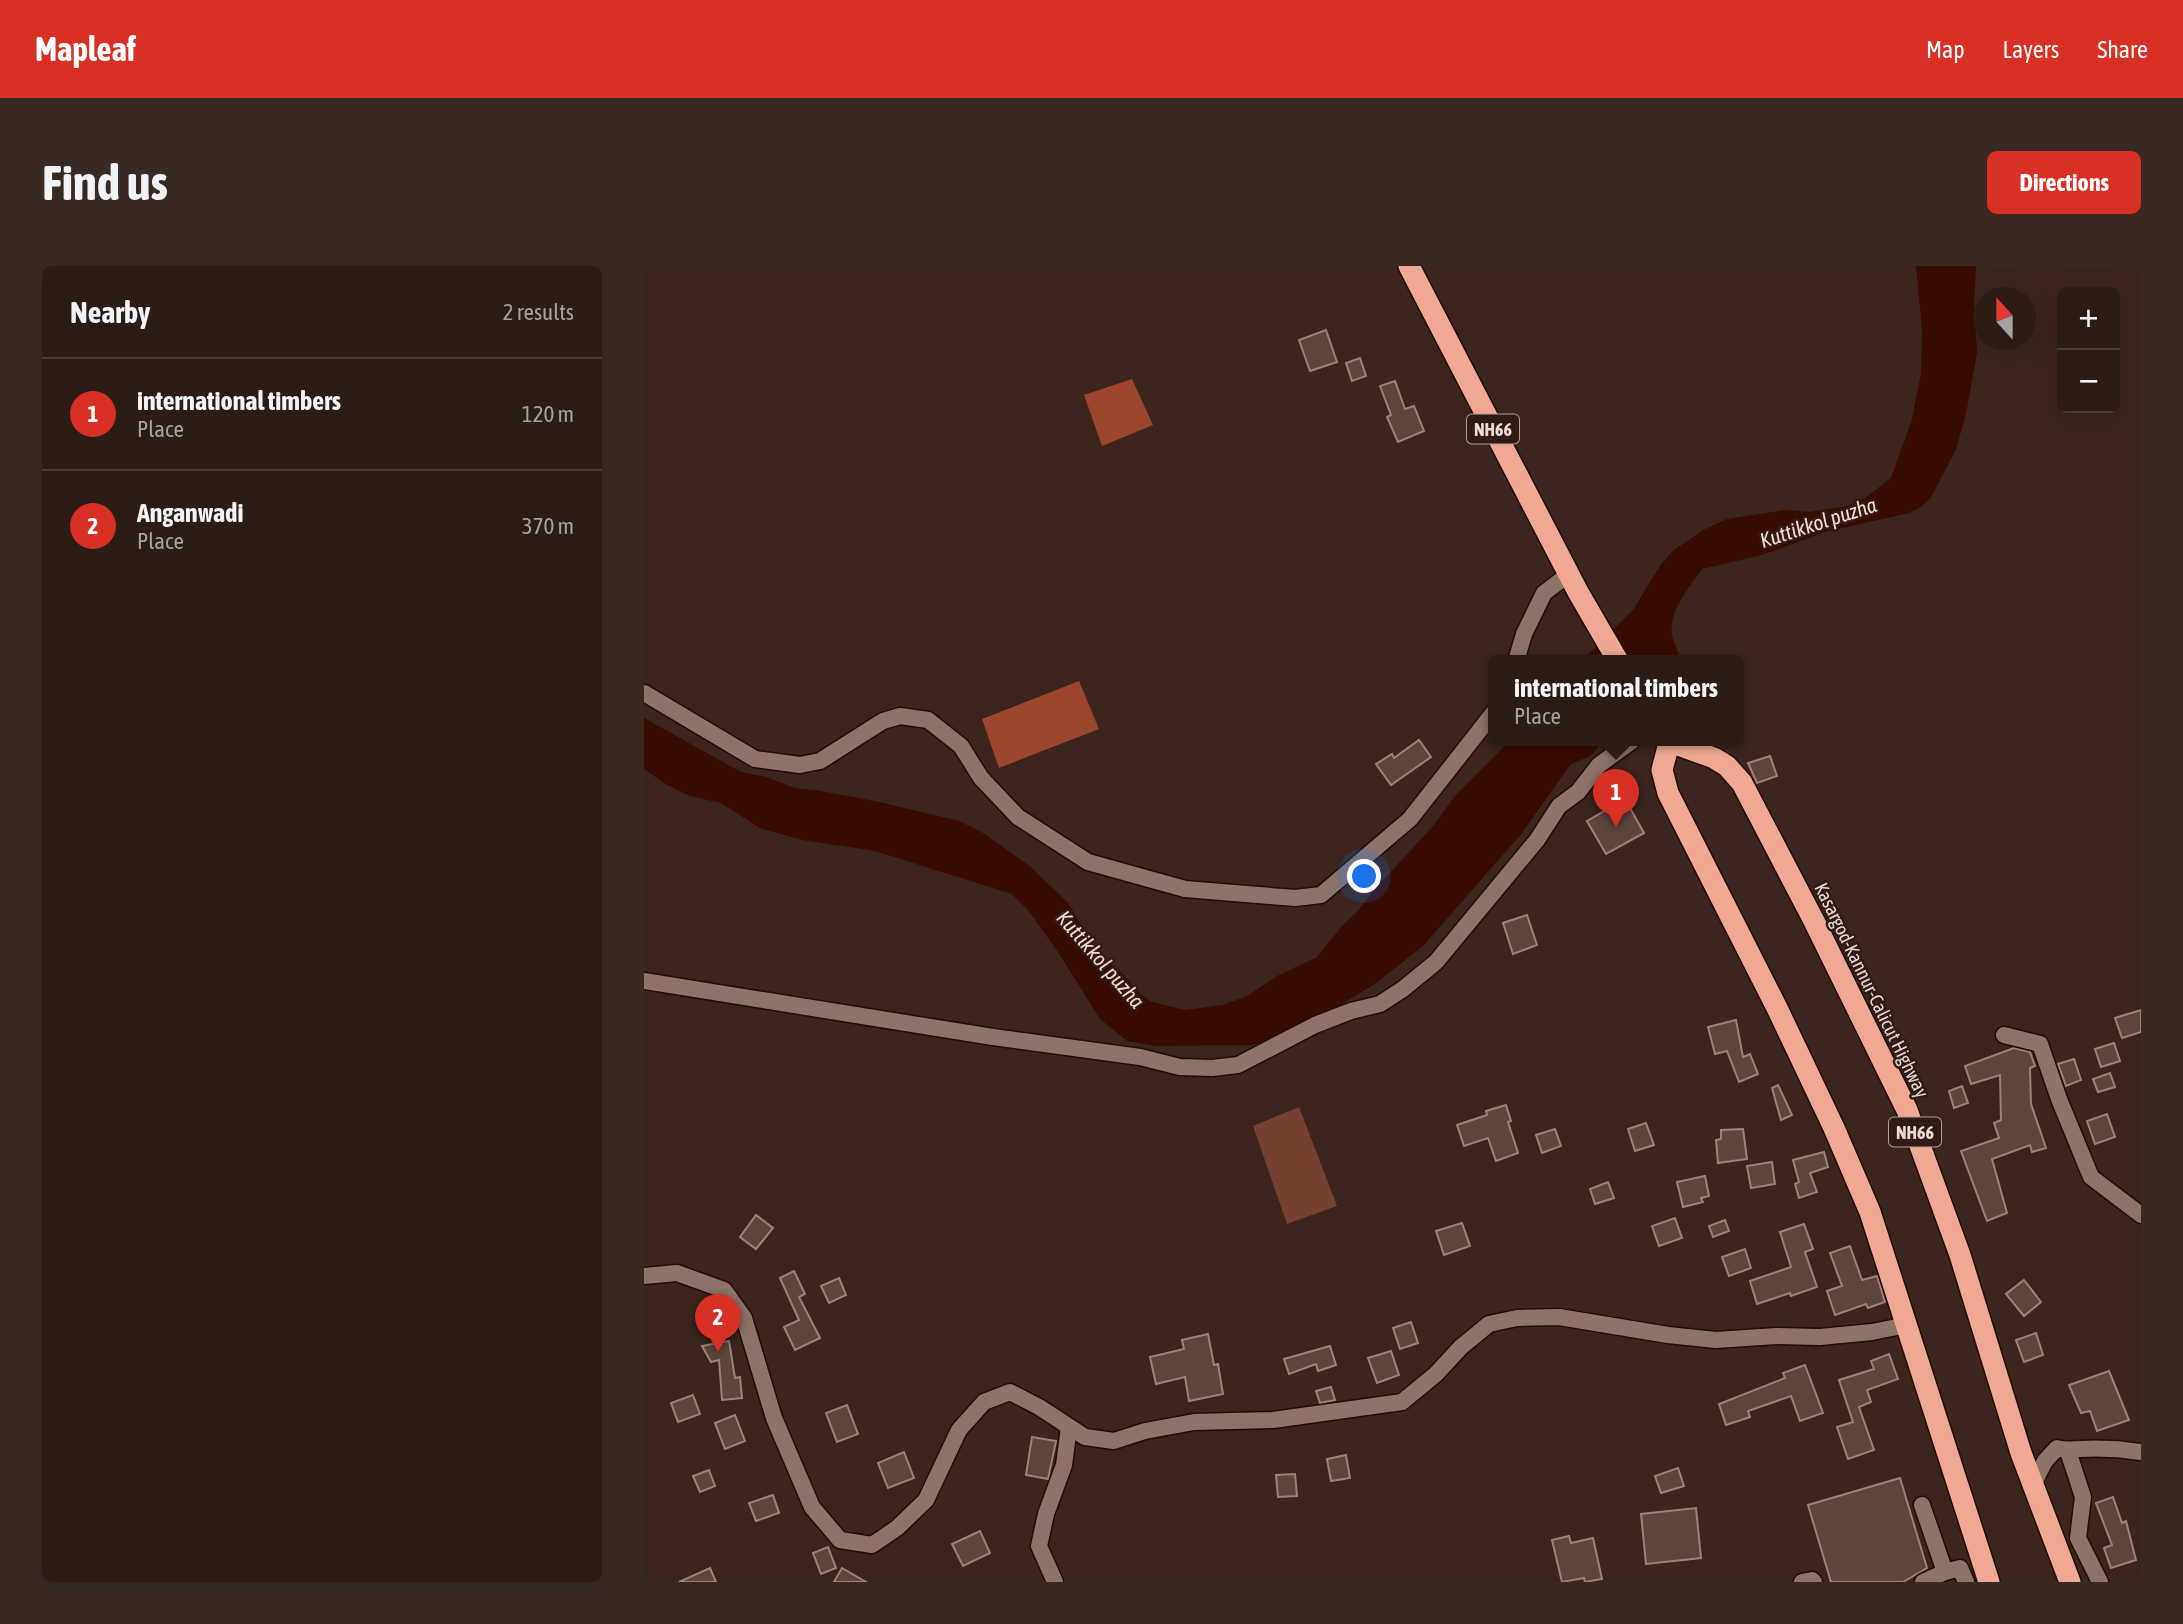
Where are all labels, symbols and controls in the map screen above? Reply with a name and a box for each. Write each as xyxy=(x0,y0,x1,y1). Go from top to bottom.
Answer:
text: Mapleaf xyxy=(35,30,136,68)
text: Map xyxy=(1926,36,1965,63)
text: Layers xyxy=(2003,36,2059,63)
text: Share xyxy=(2097,36,2148,63)
button: Directions xyxy=(1987,151,2141,214)
text: Find us xyxy=(42,154,168,210)
north arrow xyxy=(1973,287,2036,350)
map controls xyxy=(2057,287,2120,413)
button: + xyxy=(2057,287,2120,350)
text: Nearby xyxy=(70,295,150,329)
text: 2 results xyxy=(503,299,574,325)
button: − xyxy=(2057,350,2120,413)
text: international timbers xyxy=(137,386,341,416)
text: 1 xyxy=(88,401,98,427)
text: 120 m xyxy=(522,401,574,427)
road number: NH66 xyxy=(1467,414,1519,444)
text: Place xyxy=(137,416,184,442)
water label: Kuttikkol puzha xyxy=(1757,492,1880,552)
text: Anganwadi xyxy=(137,498,243,528)
text: 2 xyxy=(88,513,98,539)
text: 370 m xyxy=(522,513,574,539)
text: Place xyxy=(137,528,184,554)
popup xyxy=(1488,655,1744,746)
text: international timbers xyxy=(1514,673,1718,703)
text: Place xyxy=(1514,703,1561,729)
pin: 1 xyxy=(1593,769,1639,827)
your location xyxy=(1347,859,1381,893)
street label: Kasargod-Kannur-Calicut Highway xyxy=(1810,879,1934,1101)
water label: Kuttikkol puzha xyxy=(1052,905,1150,1013)
road number: NH66 xyxy=(1889,1118,1941,1146)
pin: 2 xyxy=(695,1294,741,1352)

